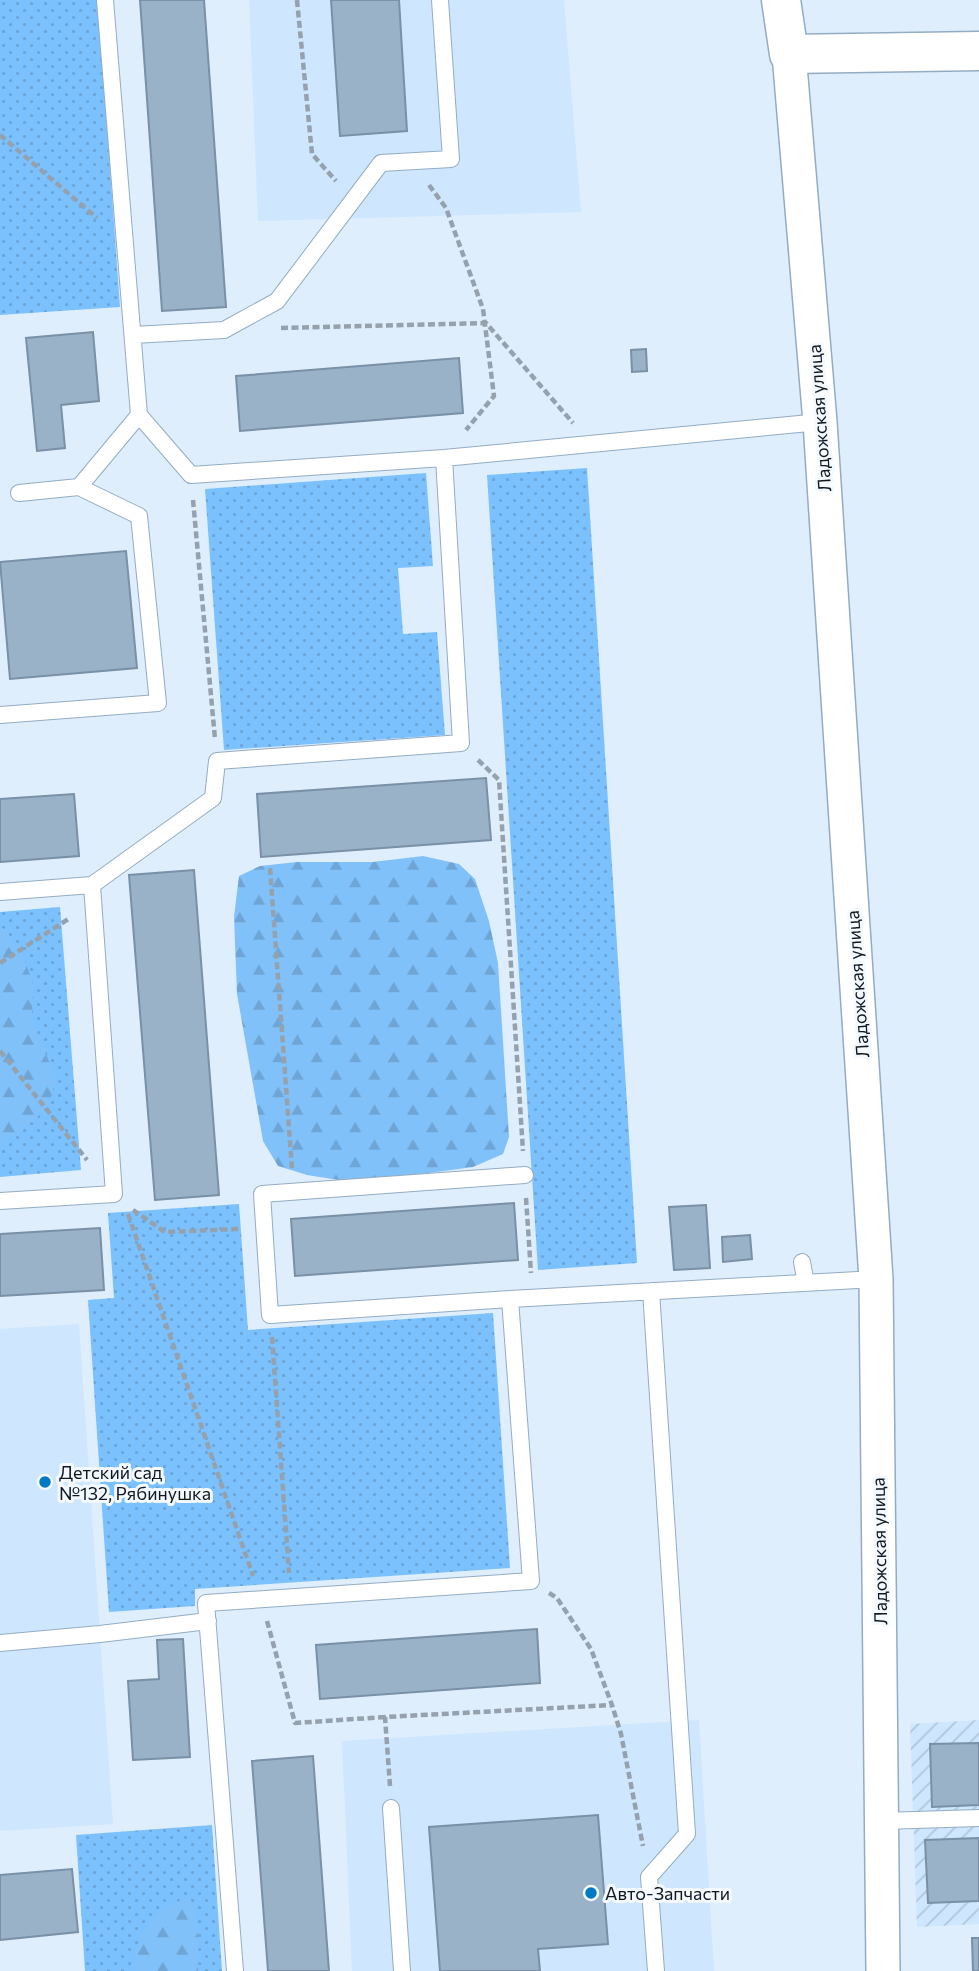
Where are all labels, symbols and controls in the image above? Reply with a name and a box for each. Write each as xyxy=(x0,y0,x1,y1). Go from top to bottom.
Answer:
street label: Ладожская улица xyxy=(803,344,835,492)
street label: Ладожская улица xyxy=(841,910,873,1058)
place label: Детский сад №132, Рябинушка xyxy=(59,1461,211,1504)
marker: Детский сад №132, Рябинушка xyxy=(37,1474,53,1490)
street label: Ладожская улица xyxy=(867,1477,891,1625)
place label: Авто-Запчасти xyxy=(605,1882,730,1904)
marker: Авто-Запчасти xyxy=(583,1885,599,1901)

